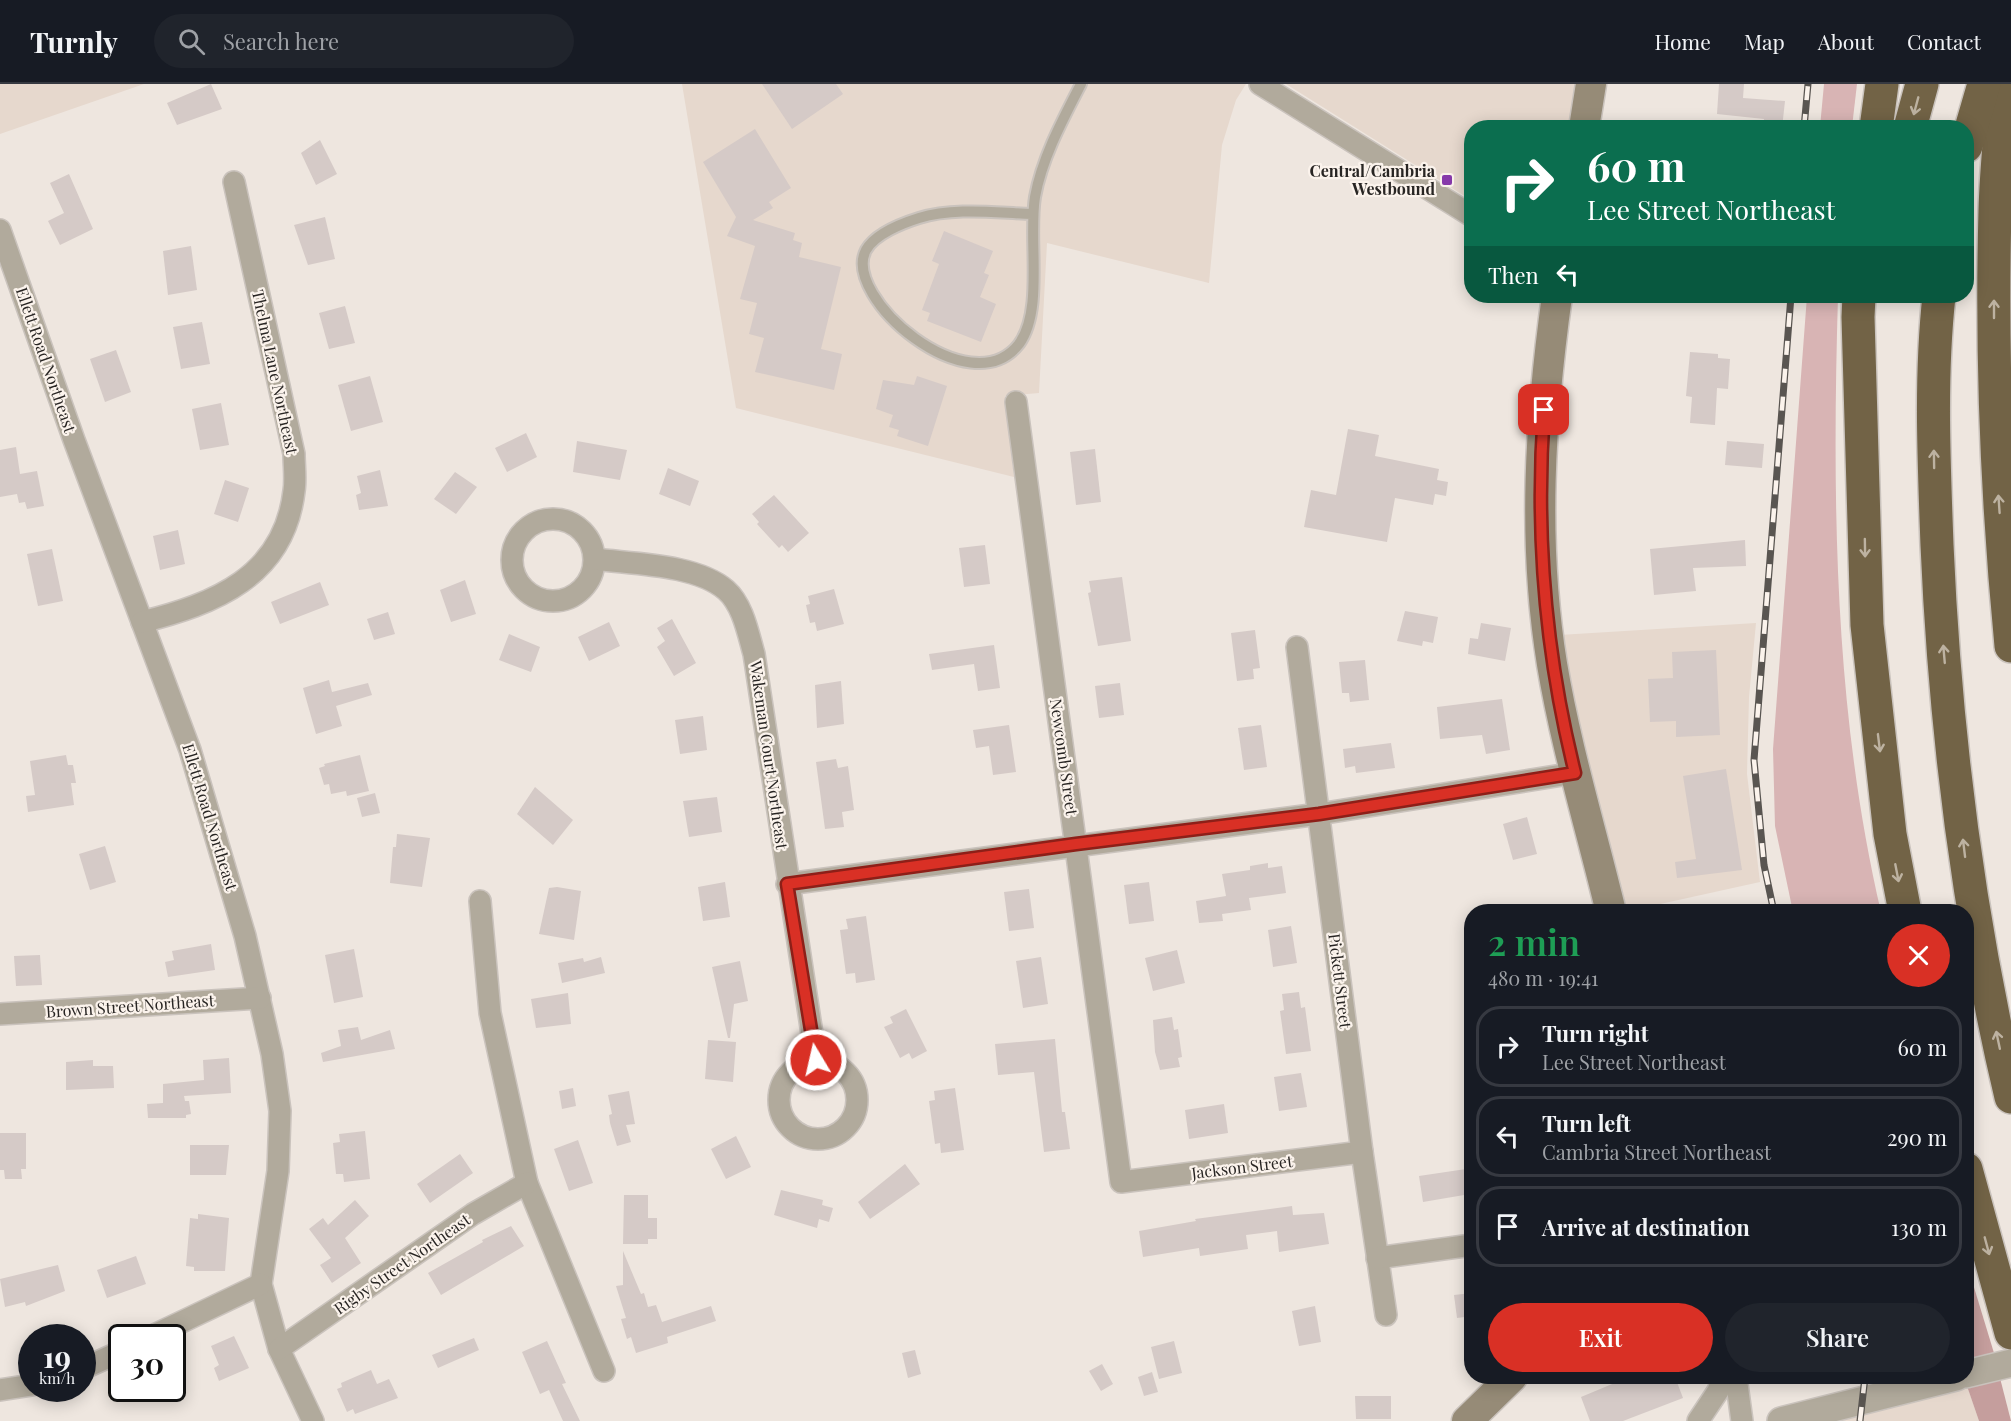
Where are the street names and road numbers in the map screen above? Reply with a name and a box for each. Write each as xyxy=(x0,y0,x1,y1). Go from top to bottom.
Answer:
street label: Ellett Road Northeast xyxy=(12,284,81,436)
street label: Thelma Lane Northeast xyxy=(248,288,303,456)
street label: Wakeman Court Northeast xyxy=(746,658,793,851)
street label: Newcomb Street xyxy=(1046,697,1083,817)
street label: Ellett Road Northeast xyxy=(178,741,243,893)
street label: Pickett Street xyxy=(1324,932,1357,1030)
street label: Brown Street Northeast xyxy=(45,989,215,1022)
street label: Jackson Street xyxy=(1189,1150,1294,1183)
street label: Rigby Street Northeast xyxy=(330,1208,474,1319)

